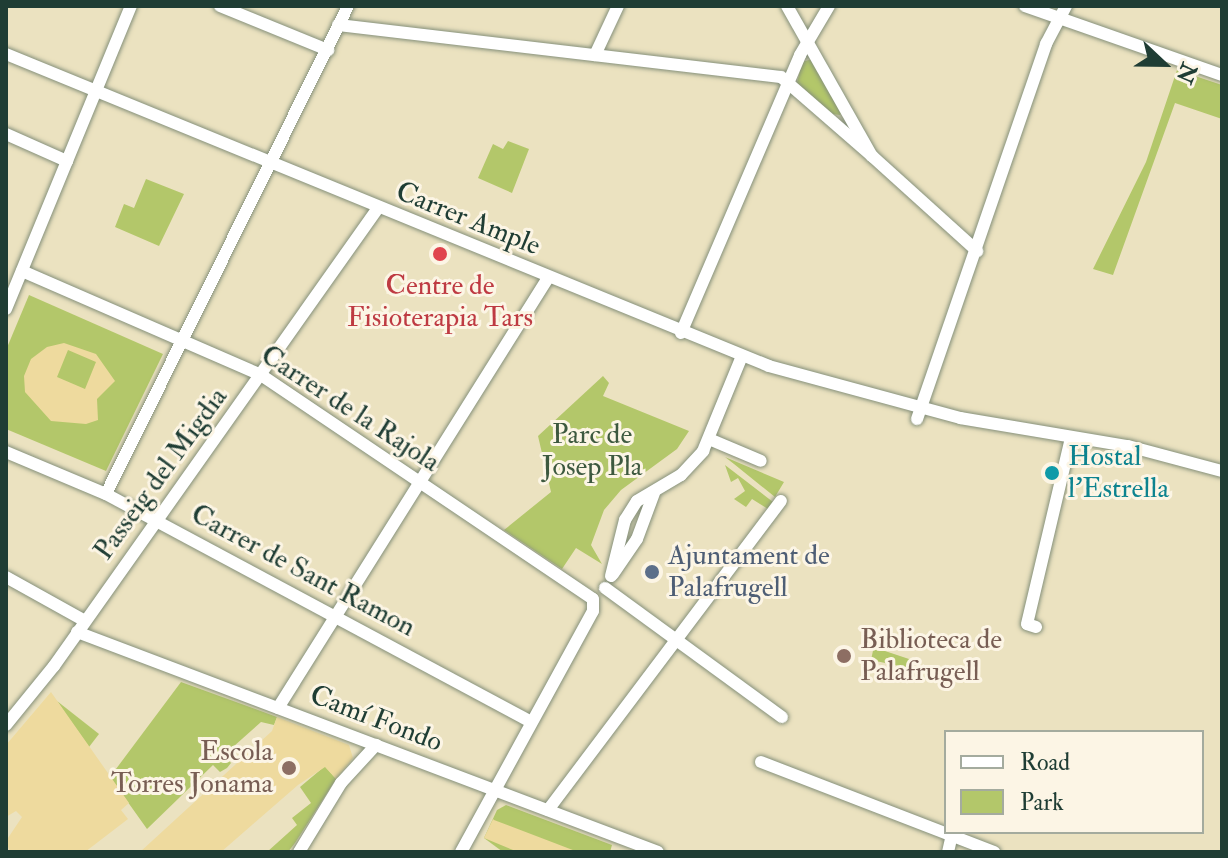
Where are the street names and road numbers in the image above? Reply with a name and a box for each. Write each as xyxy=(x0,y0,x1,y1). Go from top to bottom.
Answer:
street label: Carrer Ample xyxy=(391,175,545,263)
street label: Carrer de la Rajola xyxy=(254,339,446,479)
street label: Passeig del Migdia xyxy=(87,381,235,567)
street label: Carrer de Sant Ramon xyxy=(185,498,421,644)
street label: Camí Fondo xyxy=(305,678,447,760)

